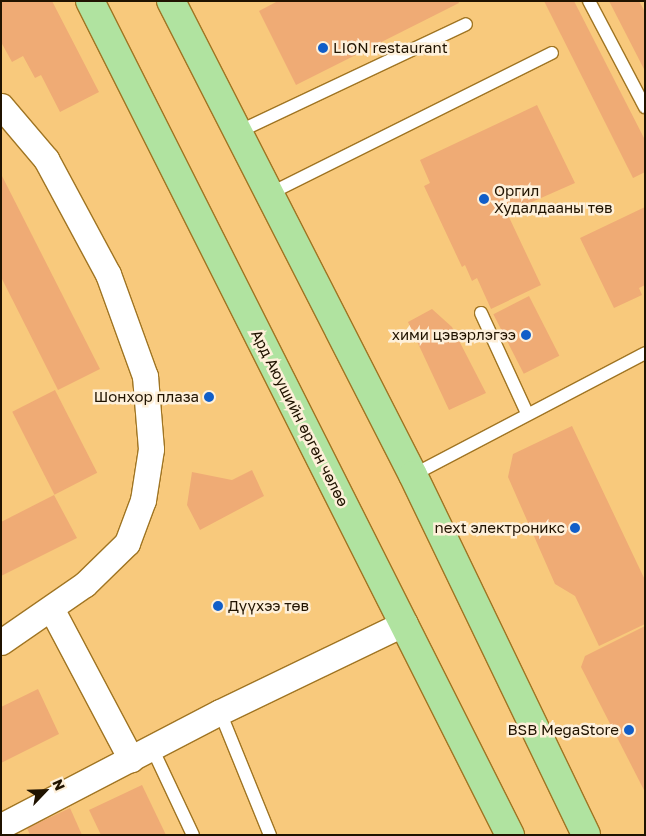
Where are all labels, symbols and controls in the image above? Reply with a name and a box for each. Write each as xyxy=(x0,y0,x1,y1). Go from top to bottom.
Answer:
place label: LION restaurant xyxy=(333,39,448,57)
marker: LION restaurant xyxy=(317,42,329,54)
place label: Оргил Худалдааны төв xyxy=(494,181,612,216)
marker: Оргил Худалдааны төв xyxy=(478,193,490,205)
place label: хими цэвэрлэгээ xyxy=(392,326,516,344)
street label: Ард Аюушийн өргөн чөлөө xyxy=(248,327,352,509)
marker: хими цэвэрлэгээ xyxy=(520,329,532,341)
place label: Шонхор плаза xyxy=(94,388,199,406)
marker: Шонхор плаза xyxy=(203,391,215,403)
place label: next электроникс xyxy=(435,519,565,537)
marker: next электроникс xyxy=(569,522,581,534)
place label: Дүүхээ төв xyxy=(228,597,309,615)
marker: Дүүхээ төв xyxy=(212,600,224,612)
place label: BSB MegaStore xyxy=(508,721,619,739)
marker: BSB MegaStore xyxy=(623,724,635,736)
north arrow xyxy=(20,766,70,816)
text: N xyxy=(49,776,69,793)

